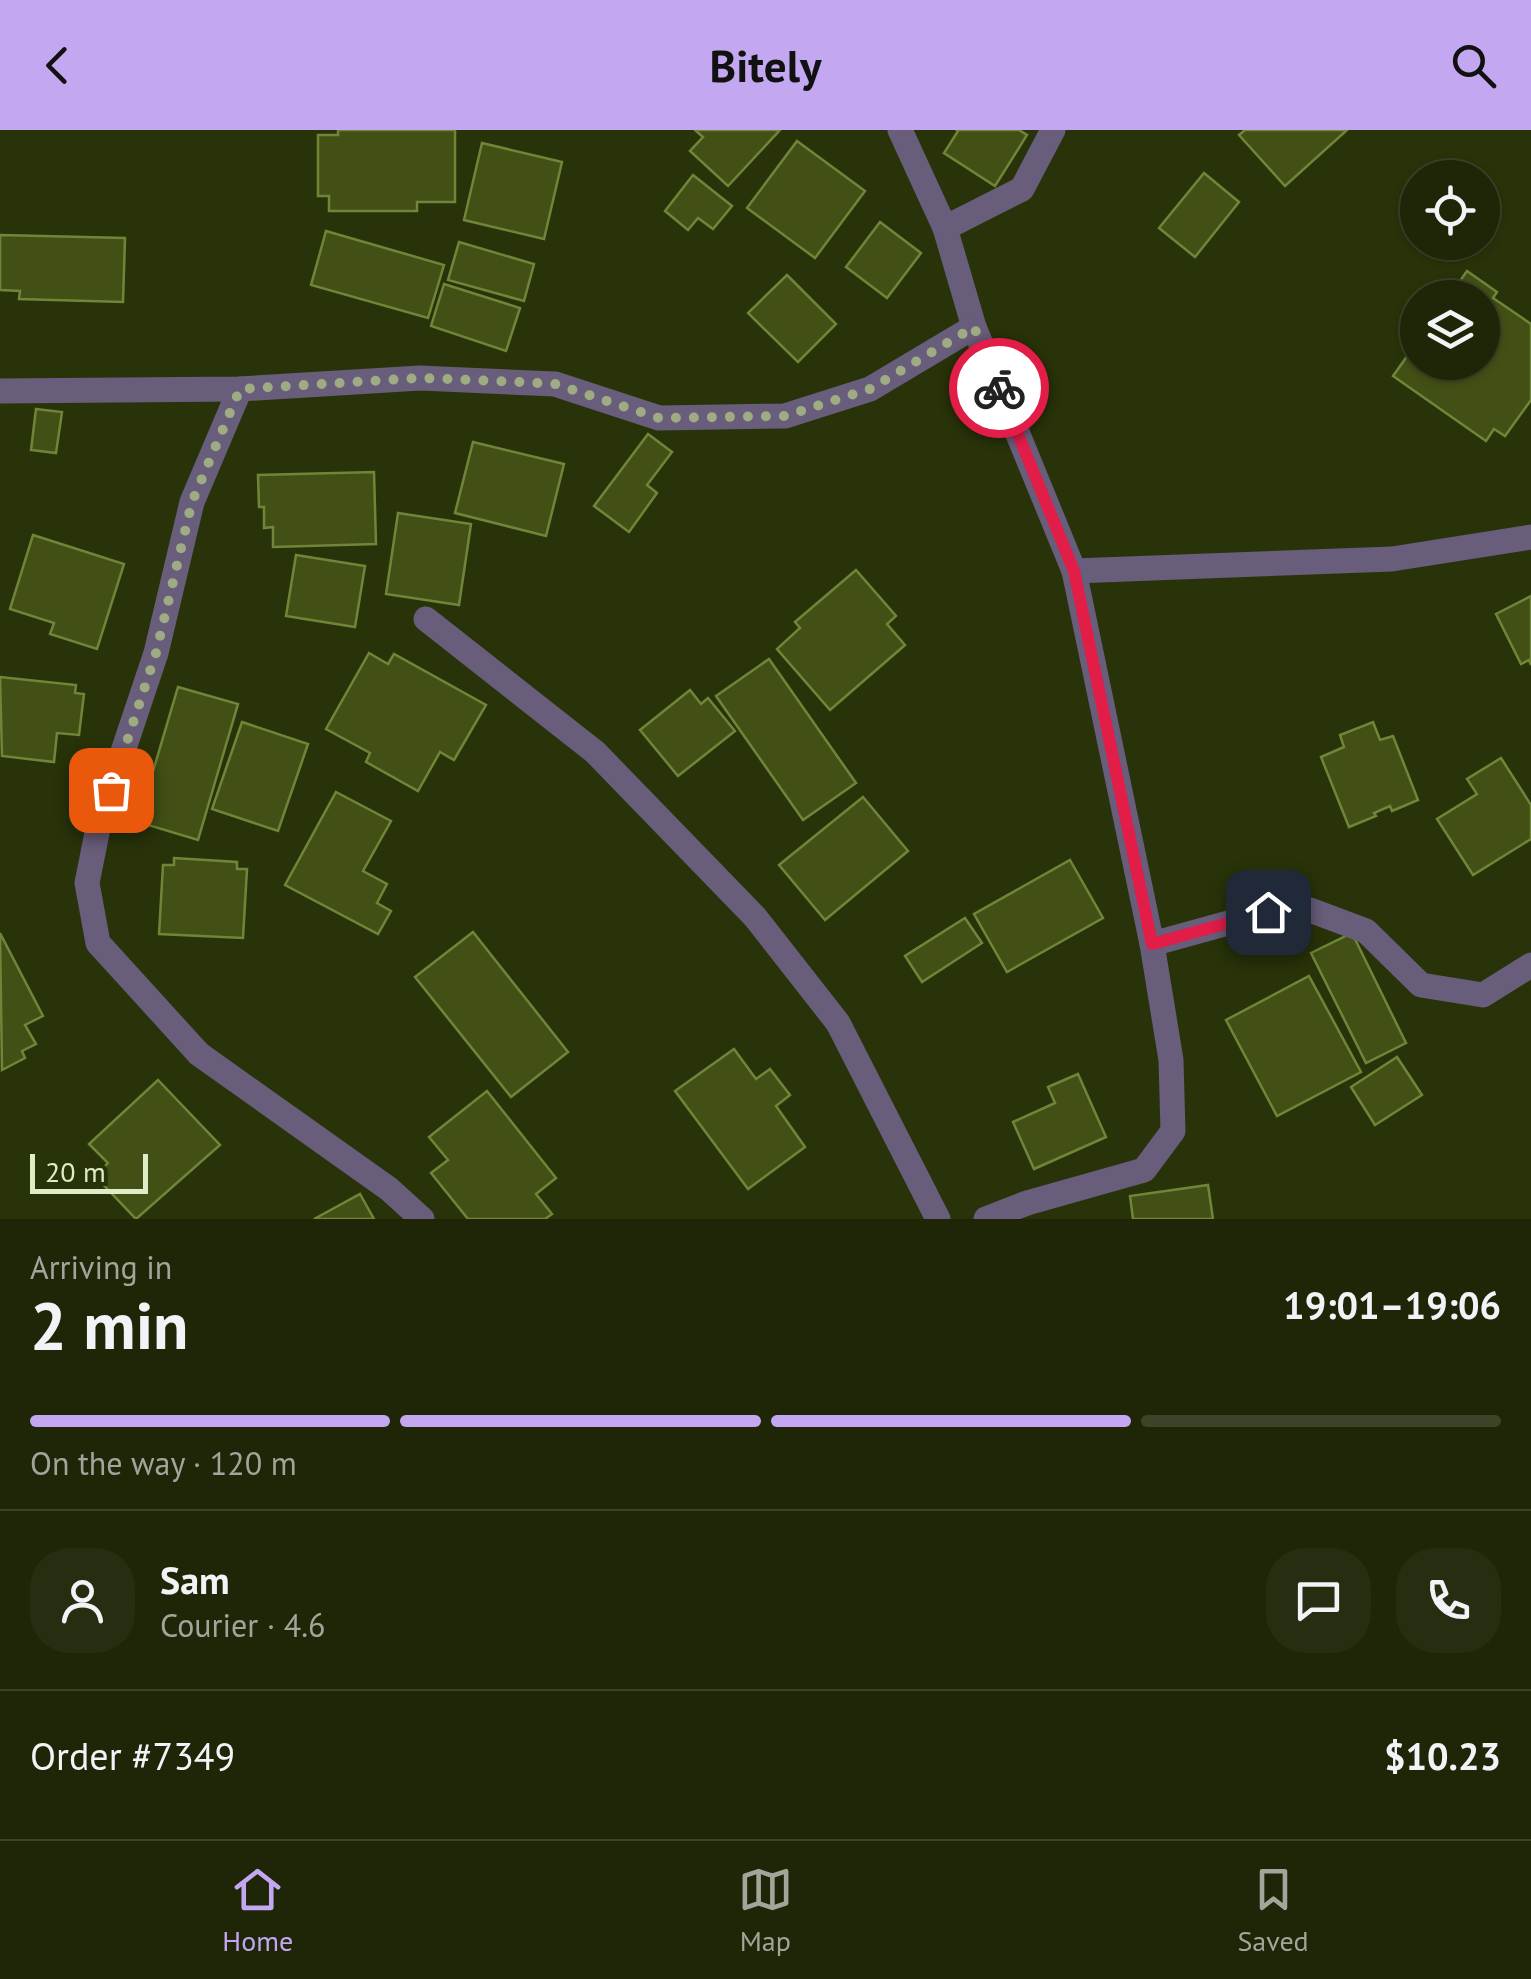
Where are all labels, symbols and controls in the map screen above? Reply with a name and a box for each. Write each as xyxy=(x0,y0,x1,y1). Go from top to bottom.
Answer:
text: Bitely xyxy=(710,36,821,94)
icon: back xyxy=(30,38,85,93)
icon: search xyxy=(1446,38,1501,93)
map controls xyxy=(1400,160,1500,380)
button: locate xyxy=(1400,160,1500,260)
button: layers xyxy=(1400,280,1500,380)
courier xyxy=(949,338,1049,438)
icon: bike xyxy=(972,361,1027,416)
pin xyxy=(69,748,154,833)
icon: bag xyxy=(84,763,139,818)
pin xyxy=(1226,870,1311,955)
icon: home xyxy=(1241,885,1296,940)
scale bar xyxy=(30,1149,148,1194)
text: 20 m xyxy=(45,1153,106,1190)
text: Arriving in xyxy=(30,1246,172,1288)
text: 19:01–19:06 xyxy=(1283,1280,1501,1329)
text: 2 min xyxy=(30,1283,189,1367)
text: On the way · 120 m xyxy=(30,1442,297,1484)
button: person xyxy=(30,1548,135,1653)
button: chat xyxy=(1266,1548,1371,1653)
button: phone xyxy=(1396,1548,1501,1653)
text: Sam xyxy=(160,1555,230,1604)
text: Courier · 4.6 xyxy=(160,1604,326,1646)
text: Order #7349 xyxy=(30,1731,235,1780)
text: $10.23 xyxy=(1384,1731,1501,1780)
tab: Home xyxy=(222,1862,293,1959)
tab: Map xyxy=(738,1862,793,1959)
tab: Saved xyxy=(1237,1862,1309,1959)

